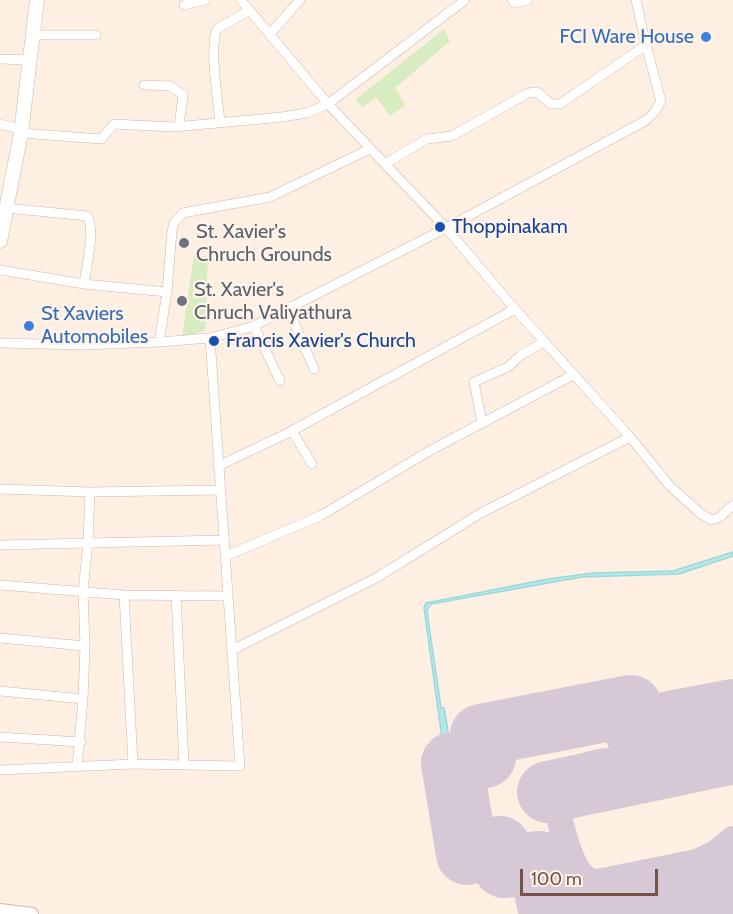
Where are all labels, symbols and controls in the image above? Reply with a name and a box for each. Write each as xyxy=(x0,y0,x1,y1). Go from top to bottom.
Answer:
place label: FCI Ware House xyxy=(559,25,694,49)
marker: FCI Ware House xyxy=(699,30,713,44)
place label: Thoppinakam xyxy=(452,215,568,239)
place label: St. Xavier's Chruch Grounds xyxy=(196,220,332,267)
marker: Thoppinakam xyxy=(433,220,447,234)
marker: St. Xavier's Chruch Grounds xyxy=(177,236,191,250)
place label: St. Xavier's Chruch Valiyathura xyxy=(194,278,352,325)
marker: St. Xavier's Chruch Valiyathura xyxy=(175,294,189,308)
place label: St Xaviers Automobiles xyxy=(41,302,148,349)
marker: St Xaviers Automobiles xyxy=(22,319,36,333)
place label: Francis Xavier's Church xyxy=(226,329,416,353)
marker: Francis Xavier's Church xyxy=(207,334,221,348)
scale bar xyxy=(523,857,661,895)
text: 100 m xyxy=(531,868,582,890)

